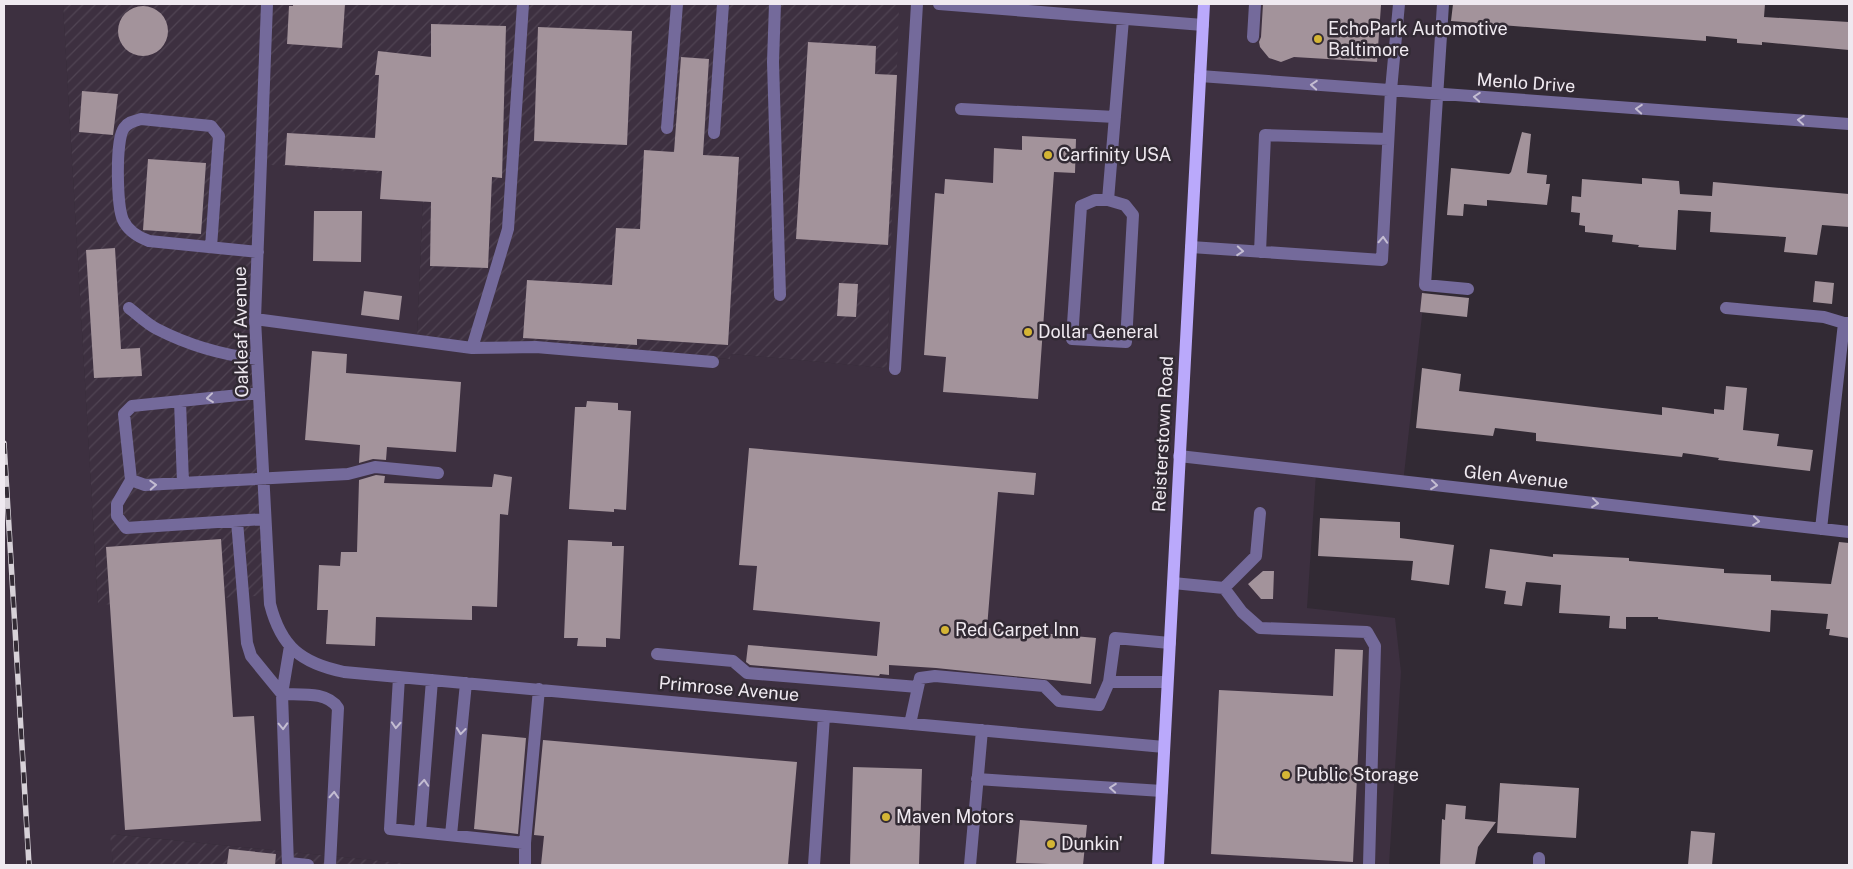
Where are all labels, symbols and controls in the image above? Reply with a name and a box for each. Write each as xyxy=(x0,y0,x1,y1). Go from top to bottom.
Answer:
place label: EchoPark Automotive Baltimore xyxy=(1328,18,1508,60)
marker: EchoPark Automotive Baltimore xyxy=(1312,33,1324,45)
street label: Menlo Drive xyxy=(1476,69,1576,96)
one-way arrow xyxy=(1310,79,1318,90)
one-way arrow xyxy=(1472,91,1480,102)
one-way arrow xyxy=(1634,103,1642,114)
one-way arrow xyxy=(1796,115,1804,126)
place label: Carfinity USA xyxy=(1058,144,1172,165)
marker: Carfinity USA xyxy=(1042,149,1054,161)
one-way arrow xyxy=(1377,235,1388,243)
one-way arrow xyxy=(1236,245,1244,256)
street label: Oakleaf Avenue xyxy=(229,266,252,398)
place label: Dollar General xyxy=(1038,321,1159,342)
marker: Dollar General xyxy=(1022,326,1034,338)
street label: Reisterstown Road xyxy=(1148,355,1177,513)
one-way arrow xyxy=(206,392,214,403)
street label: Glen Avenue xyxy=(1463,461,1569,492)
one-way arrow xyxy=(149,479,157,490)
one-way arrow xyxy=(1430,479,1438,490)
one-way arrow xyxy=(1591,497,1599,508)
one-way arrow xyxy=(1753,515,1761,526)
place label: Red Carpet Inn xyxy=(955,619,1079,640)
marker: Red Carpet Inn xyxy=(939,624,951,636)
street label: Primrose Avenue xyxy=(658,672,800,705)
one-way arrow xyxy=(391,722,402,730)
one-way arrow xyxy=(278,723,289,731)
one-way arrow xyxy=(456,728,467,736)
place label: Public Storage xyxy=(1296,764,1419,785)
marker: Public Storage xyxy=(1280,769,1292,781)
one-way arrow xyxy=(418,779,429,787)
one-way arrow xyxy=(1109,783,1117,794)
one-way arrow xyxy=(329,790,340,798)
place label: Maven Motors xyxy=(896,806,1014,827)
marker: Maven Motors xyxy=(880,811,892,823)
place label: Dunkin' xyxy=(1061,833,1123,854)
marker: Dunkin' xyxy=(1045,838,1057,850)

